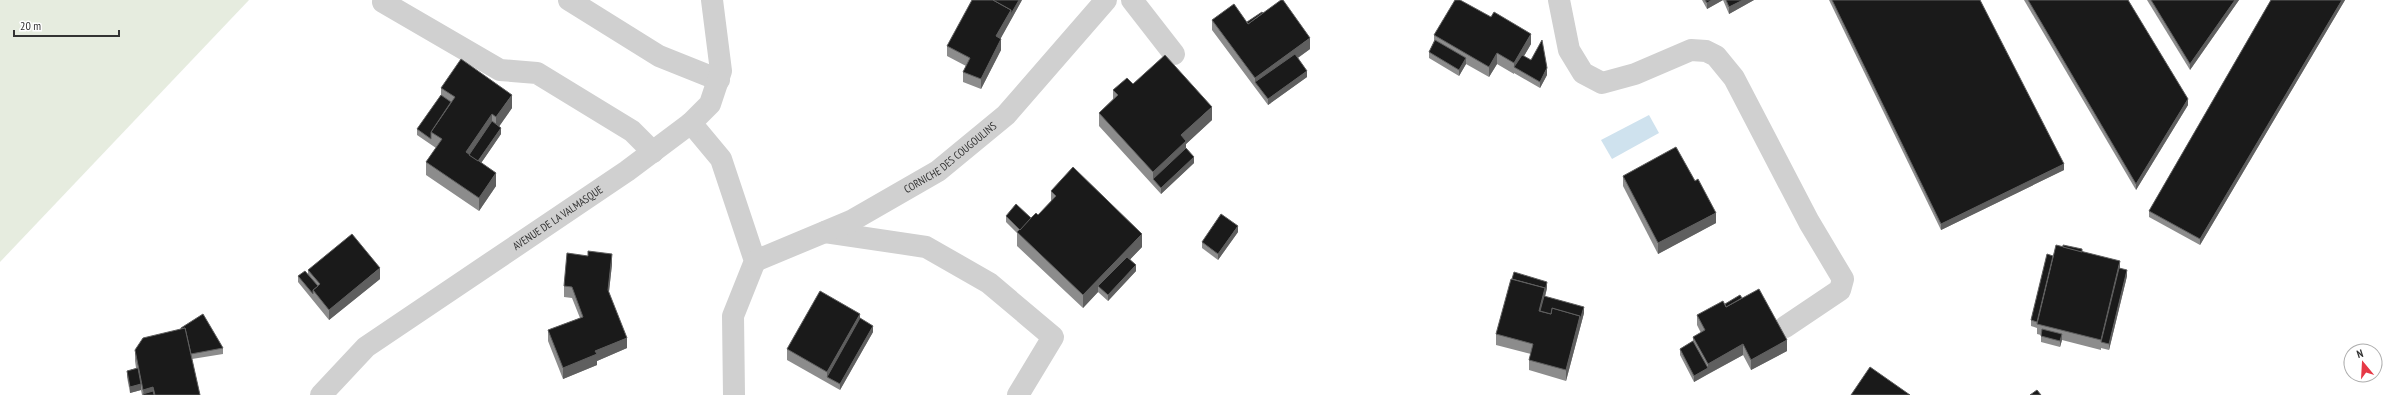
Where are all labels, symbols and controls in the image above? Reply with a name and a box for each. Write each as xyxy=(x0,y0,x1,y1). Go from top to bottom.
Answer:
scale bar xyxy=(14,12,119,38)
text: 20 m xyxy=(20,18,41,33)
street label: CORNICHE DES COUGOULINS xyxy=(901,119,999,196)
street label: AVENUE DE LA VALMASQUE xyxy=(510,182,606,253)
north arrow xyxy=(2343,343,2383,383)
text: N xyxy=(2355,346,2365,361)

